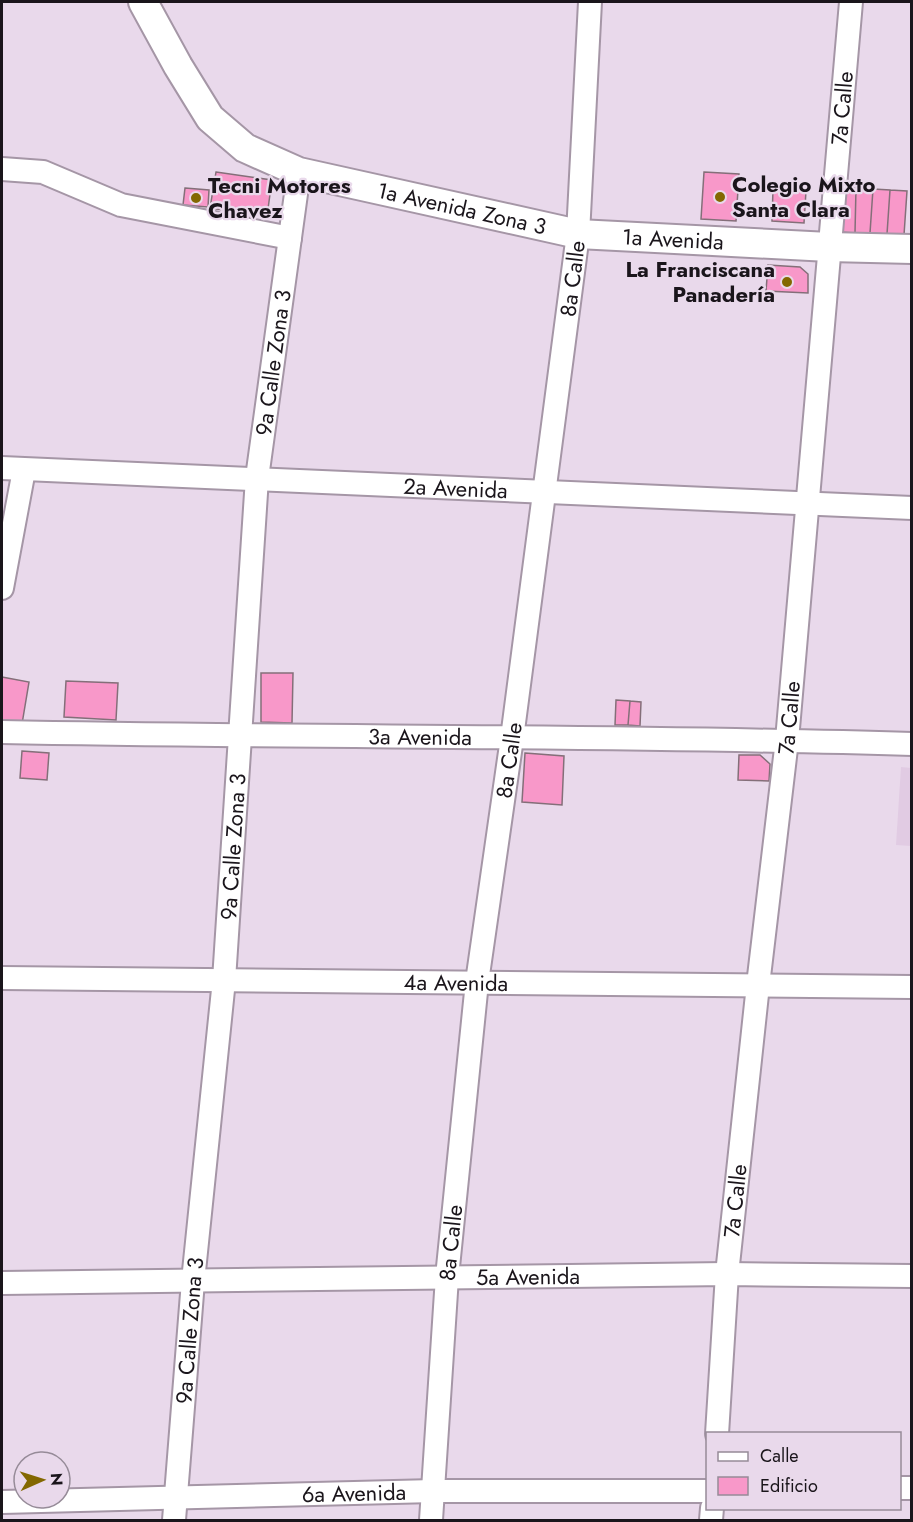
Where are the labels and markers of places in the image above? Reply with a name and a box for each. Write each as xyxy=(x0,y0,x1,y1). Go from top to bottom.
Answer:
place label: Colegio Mixto Santa Clara xyxy=(732,168,875,225)
place label: Tecni Motores Chavez xyxy=(208,169,351,226)
marker: Colegio Mixto Santa Clara xyxy=(713,190,727,204)
marker: Tecni Motores Chavez xyxy=(189,191,203,205)
place label: La Franciscana Panadería xyxy=(625,253,775,310)
marker: La Franciscana Panadería xyxy=(780,275,794,289)

